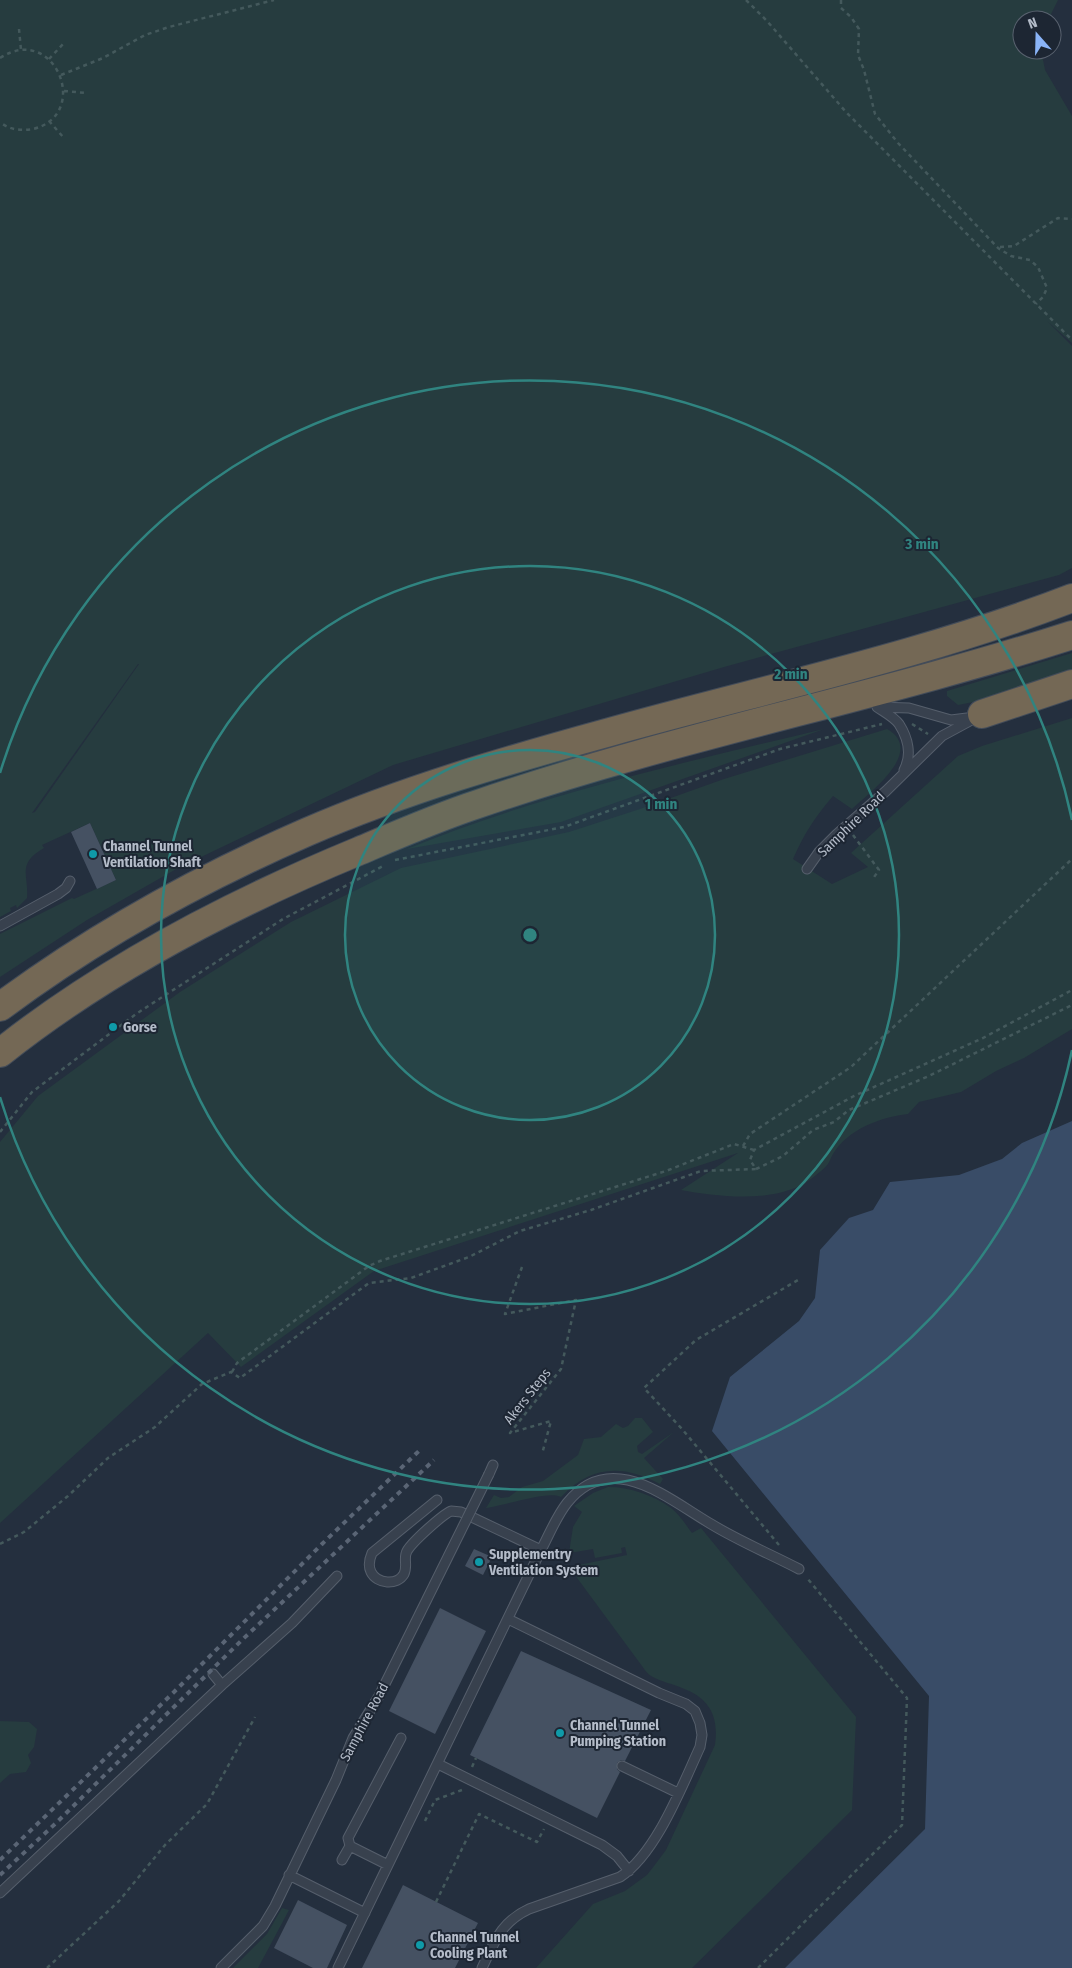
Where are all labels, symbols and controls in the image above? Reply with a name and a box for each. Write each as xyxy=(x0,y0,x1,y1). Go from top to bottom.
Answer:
north arrow xyxy=(1012,10,1062,60)
text: N xyxy=(1026,14,1040,33)
text: 3 min xyxy=(904,535,939,553)
text: 2 min xyxy=(773,665,808,683)
street label: Samphire Road xyxy=(814,788,888,861)
text: 1 min xyxy=(645,795,677,813)
place label: Channel Tunnel Ventilation Shaft xyxy=(102,838,202,871)
marker: Channel Tunnel Ventilation Shaft xyxy=(87,848,99,860)
centre of rings xyxy=(521,926,539,944)
place label: Gorse xyxy=(123,1019,157,1036)
marker: Gorse xyxy=(107,1021,119,1033)
street label: Akers Steps xyxy=(500,1365,555,1428)
place label: Supplementry Ventilation System xyxy=(488,1546,599,1579)
marker: Supplementry Ventilation System xyxy=(473,1556,485,1568)
street label: Samphire Road xyxy=(337,1680,392,1764)
place label: Channel Tunnel Pumping Station xyxy=(570,1717,666,1750)
marker: Channel Tunnel Pumping Station xyxy=(554,1727,566,1739)
place label: Channel Tunnel Cooling Plant xyxy=(430,1929,519,1962)
marker: Channel Tunnel Cooling Plant xyxy=(414,1939,426,1951)

